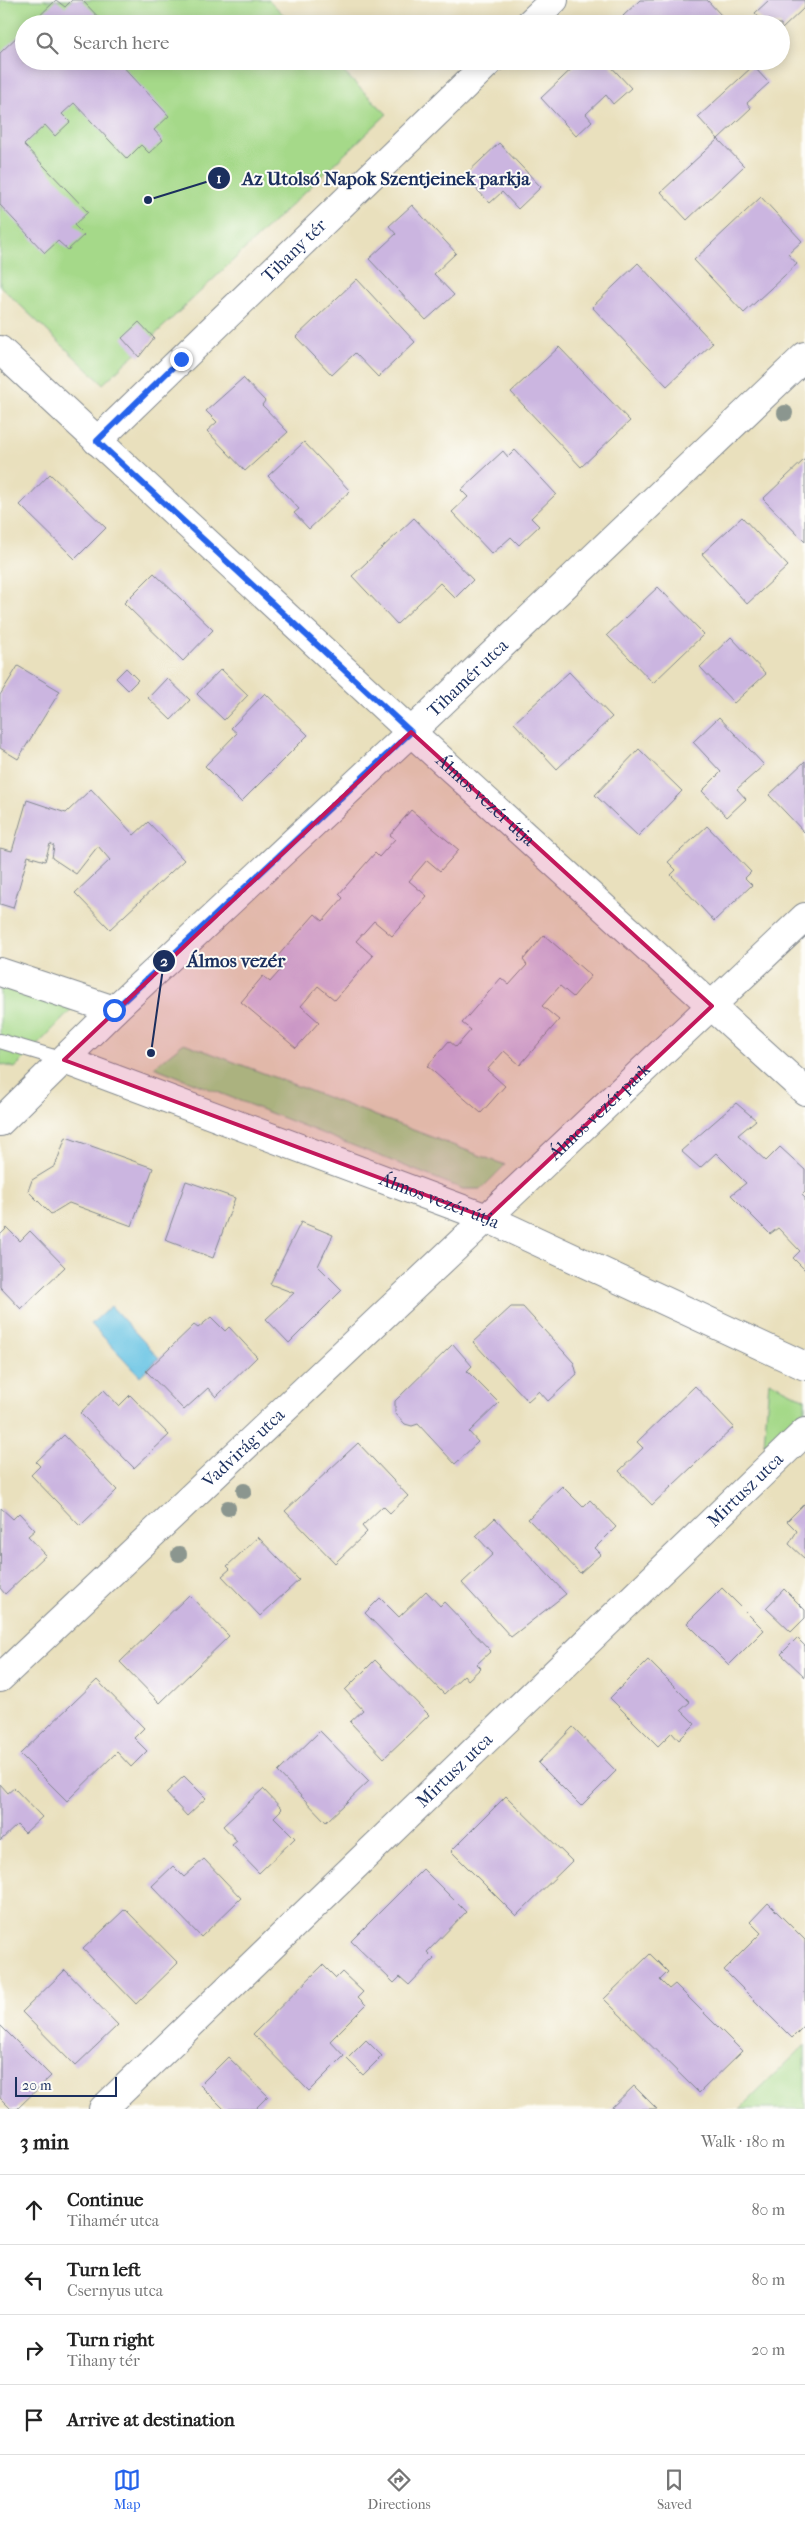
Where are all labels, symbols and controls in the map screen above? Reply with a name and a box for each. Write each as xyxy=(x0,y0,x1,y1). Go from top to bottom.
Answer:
search box xyxy=(15,15,790,70)
icon: search xyxy=(33,29,61,57)
text: Search here xyxy=(73,32,169,54)
callout: Az Utolsó Napok Szentjeinek parkja xyxy=(207,161,540,195)
text: Az Utolsó Napok Szentjeinek parkja xyxy=(241,168,531,190)
text: 1 xyxy=(216,169,222,187)
street label: Tihany tér xyxy=(258,215,331,287)
route end xyxy=(170,348,193,371)
street label: Tihamér utca xyxy=(423,634,513,722)
street label: Álmos vezér útja xyxy=(431,748,540,851)
callout: Álmos vezér xyxy=(151,944,295,978)
text: Álmos vezér xyxy=(186,949,286,972)
text: 2 xyxy=(160,952,168,970)
route start xyxy=(103,999,126,1022)
street label: Álmos vezér park xyxy=(543,1058,656,1165)
street label: Álmos vezér útja xyxy=(376,1167,503,1234)
street label: Vadvirág utca xyxy=(198,1404,290,1493)
street label: Mirtusz utca xyxy=(703,1448,788,1532)
street label: Mirtusz utca xyxy=(412,1729,497,1812)
scale bar xyxy=(15,2074,118,2097)
text: 20 m xyxy=(22,2077,52,2094)
text: 3 min xyxy=(20,2130,69,2154)
text: Walk · 180 m xyxy=(701,2132,785,2151)
text: Continue xyxy=(67,2189,143,2211)
icon: ahead xyxy=(20,2196,48,2224)
text: 80 m xyxy=(751,2200,785,2219)
text: Tihamér utca xyxy=(67,2211,159,2230)
text: Turn left xyxy=(67,2259,141,2281)
icon: left xyxy=(20,2266,48,2294)
text: 80 m xyxy=(751,2270,785,2289)
text: Csernyus utca xyxy=(67,2281,163,2300)
text: Turn right xyxy=(67,2329,154,2351)
icon: right xyxy=(20,2336,48,2364)
text: 20 m xyxy=(751,2340,785,2359)
text: Tihany tér xyxy=(67,2351,140,2370)
icon: arrive xyxy=(20,2406,48,2434)
text: Arrive at destination xyxy=(67,2409,235,2431)
tab: Map xyxy=(113,2466,141,2513)
tab: Directions xyxy=(368,2466,431,2513)
tab: Saved xyxy=(657,2466,692,2513)

